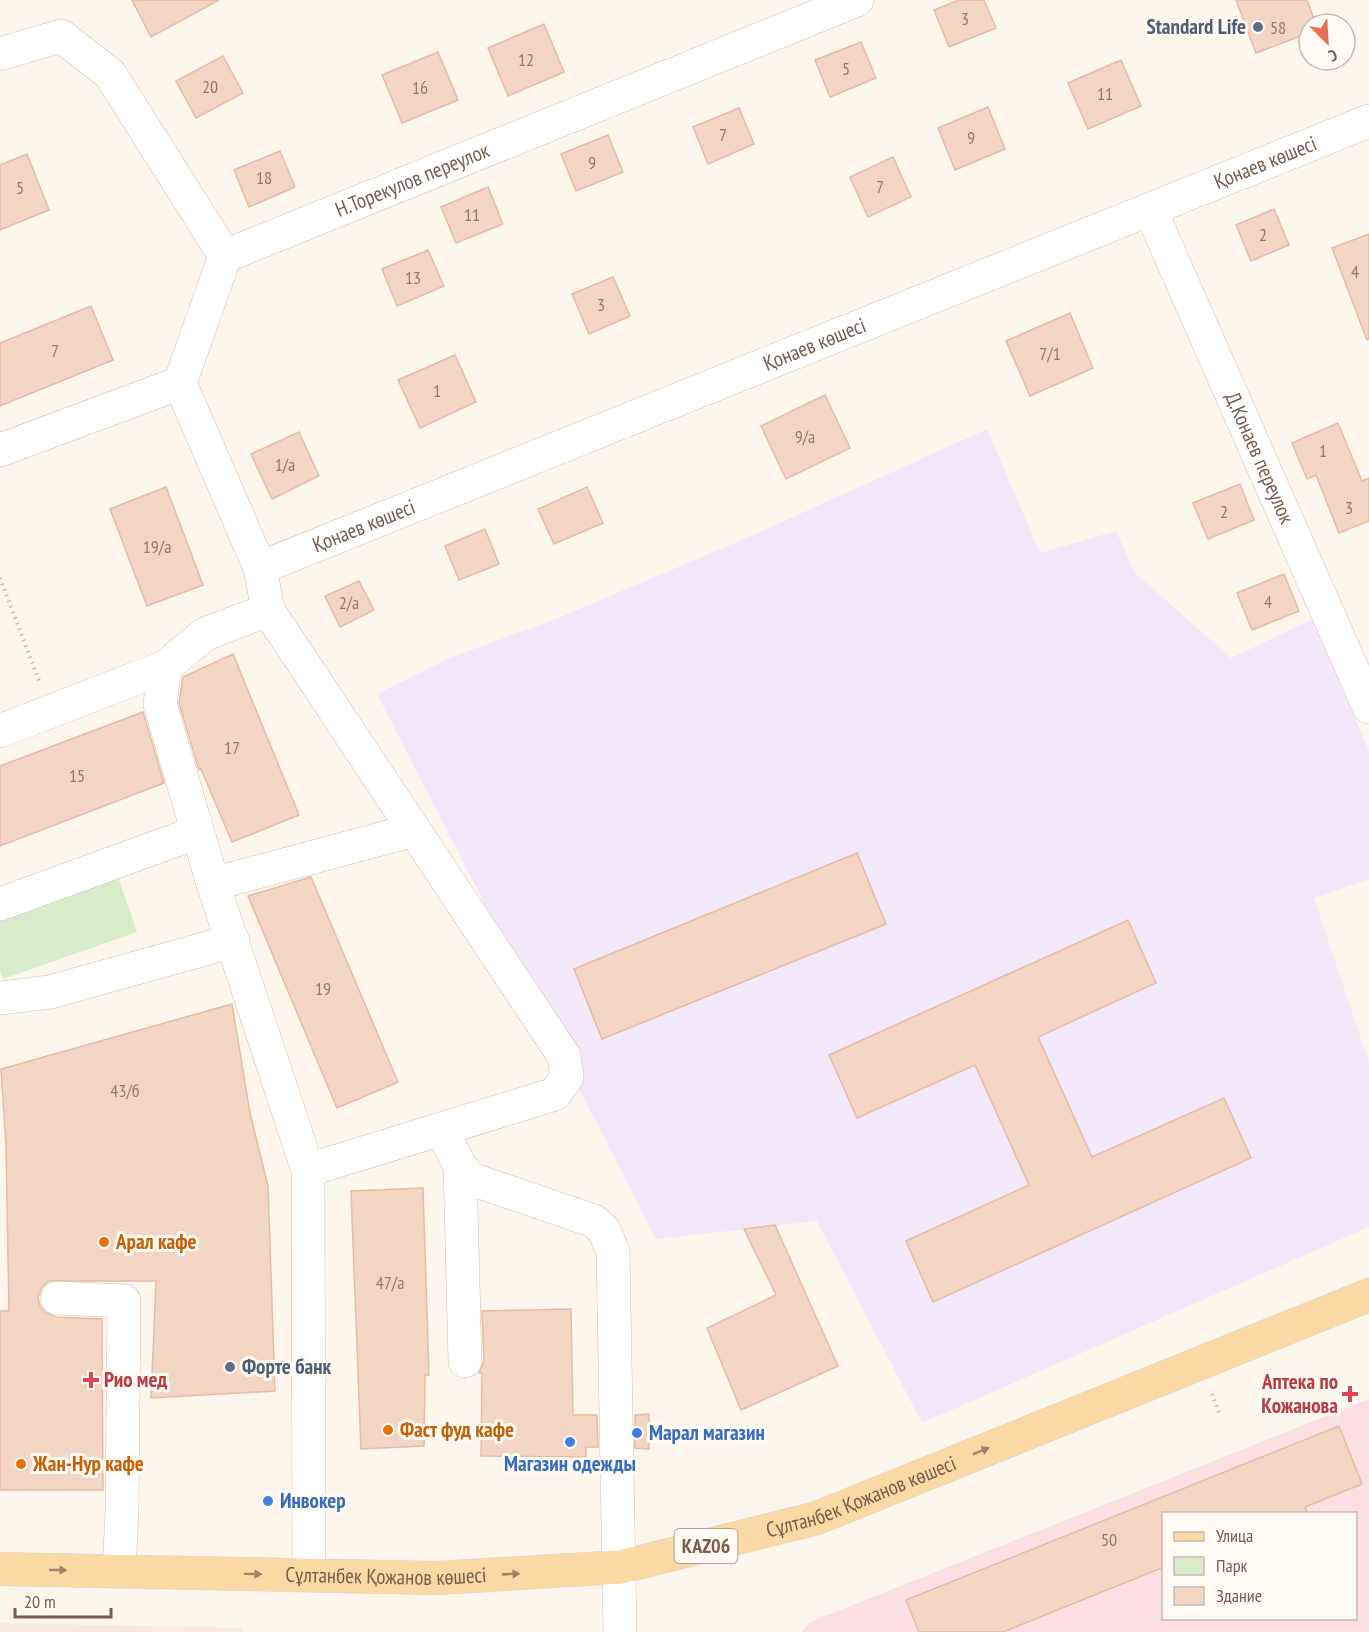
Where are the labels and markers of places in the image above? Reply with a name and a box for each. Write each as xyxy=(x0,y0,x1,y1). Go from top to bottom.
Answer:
place label: Standard Life xyxy=(1147,13,1246,40)
marker: Standard Life xyxy=(1251,20,1265,34)
place label: Арал кафе xyxy=(115,1228,197,1255)
marker: Арал кафе xyxy=(97,1235,111,1249)
place label: Форте банк xyxy=(242,1353,331,1380)
marker: Форте банк xyxy=(223,1360,237,1374)
place label: Рио мед xyxy=(104,1366,167,1393)
place label: Аптека по Кожанова xyxy=(1261,1368,1338,1419)
marker: Рио мед xyxy=(82,1371,100,1389)
marker: Аптека по Кожанова xyxy=(1343,1387,1357,1401)
place label: Фаст фуд кафе xyxy=(400,1416,514,1443)
place label: Марал магазин xyxy=(649,1419,765,1446)
marker: Фаст фуд кафе xyxy=(381,1423,395,1437)
marker: Марал магазин xyxy=(630,1426,644,1440)
marker: Магазин одежды xyxy=(563,1435,577,1449)
place label: Жан-Нур кафе xyxy=(32,1450,144,1477)
place label: Магазин одежды xyxy=(504,1450,636,1477)
marker: Жан-Нур кафе xyxy=(14,1457,28,1471)
place label: Инвокер xyxy=(280,1487,346,1514)
marker: Инвокер xyxy=(261,1494,275,1508)

